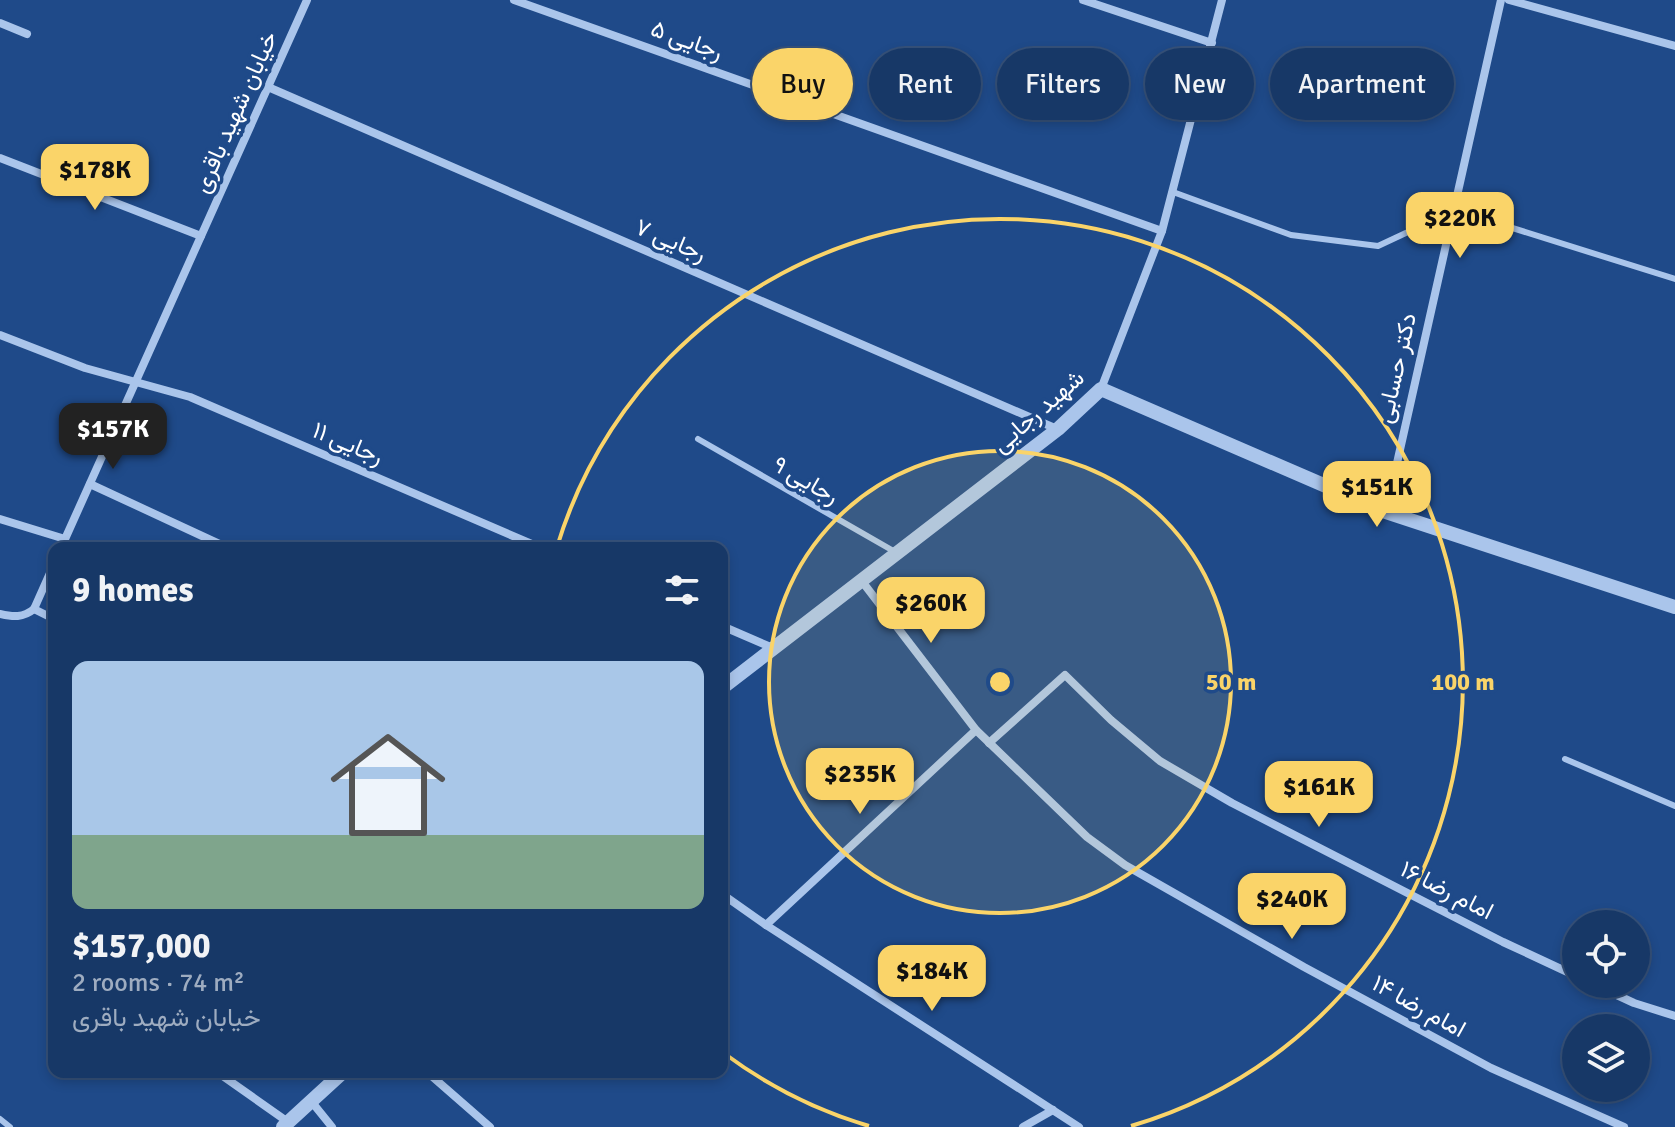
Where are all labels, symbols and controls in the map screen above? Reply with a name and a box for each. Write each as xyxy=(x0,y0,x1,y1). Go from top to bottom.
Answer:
street label: رجایی ۵ xyxy=(647,13,727,67)
street label: خیابان شهید باقری xyxy=(186,26,284,198)
chip: Buy xyxy=(752,48,853,120)
chip: Rent xyxy=(869,48,981,120)
chip: Filters xyxy=(997,48,1129,120)
chip: New xyxy=(1145,48,1254,120)
chip: Apartment xyxy=(1270,48,1454,120)
pin: $178K xyxy=(39,144,151,212)
text: $178K xyxy=(59,154,131,186)
pin: $220K xyxy=(1404,192,1516,260)
text: $220K xyxy=(1424,202,1496,234)
street label: رجایی ۷ xyxy=(631,212,711,268)
street label: دکتر حسابی xyxy=(1369,310,1423,426)
street label: شهید رجایی xyxy=(986,363,1090,459)
pin: $157K xyxy=(57,403,169,471)
text: $157K xyxy=(77,413,149,445)
street label: رجایی ۱۱ xyxy=(308,415,388,471)
street label: رجایی ۹ xyxy=(767,449,845,511)
pin: $151K xyxy=(1321,461,1433,529)
text: $151K xyxy=(1341,471,1413,503)
icon: filters xyxy=(660,568,704,612)
text: 9 homes xyxy=(72,569,193,611)
pin: $260K xyxy=(875,577,987,645)
text: $260K xyxy=(895,587,967,619)
text: 50 m xyxy=(1206,667,1256,697)
text: 100 m xyxy=(1431,667,1495,697)
centre of rings xyxy=(986,668,1014,696)
icon: home xyxy=(316,713,460,857)
pin: $235K xyxy=(804,748,916,816)
text: $235K xyxy=(824,758,896,790)
pin: $161K xyxy=(1263,761,1375,829)
text: $161K xyxy=(1283,771,1355,803)
street label: امام رضا ۱۶ xyxy=(1395,854,1499,927)
pin: $240K xyxy=(1236,873,1348,941)
text: $240K xyxy=(1256,883,1328,915)
map controls xyxy=(1562,910,1650,1102)
button: locate xyxy=(1562,910,1650,998)
text: $157,000 xyxy=(72,925,211,967)
pin: $184K xyxy=(876,945,988,1013)
text: $184K xyxy=(896,955,968,987)
text: 2 rooms · 74 m² xyxy=(72,967,245,999)
street label: امام رضا ۱۴ xyxy=(1366,968,1471,1045)
text: خیابان شهید باقری xyxy=(72,1002,261,1034)
button: layers xyxy=(1562,1014,1650,1102)

